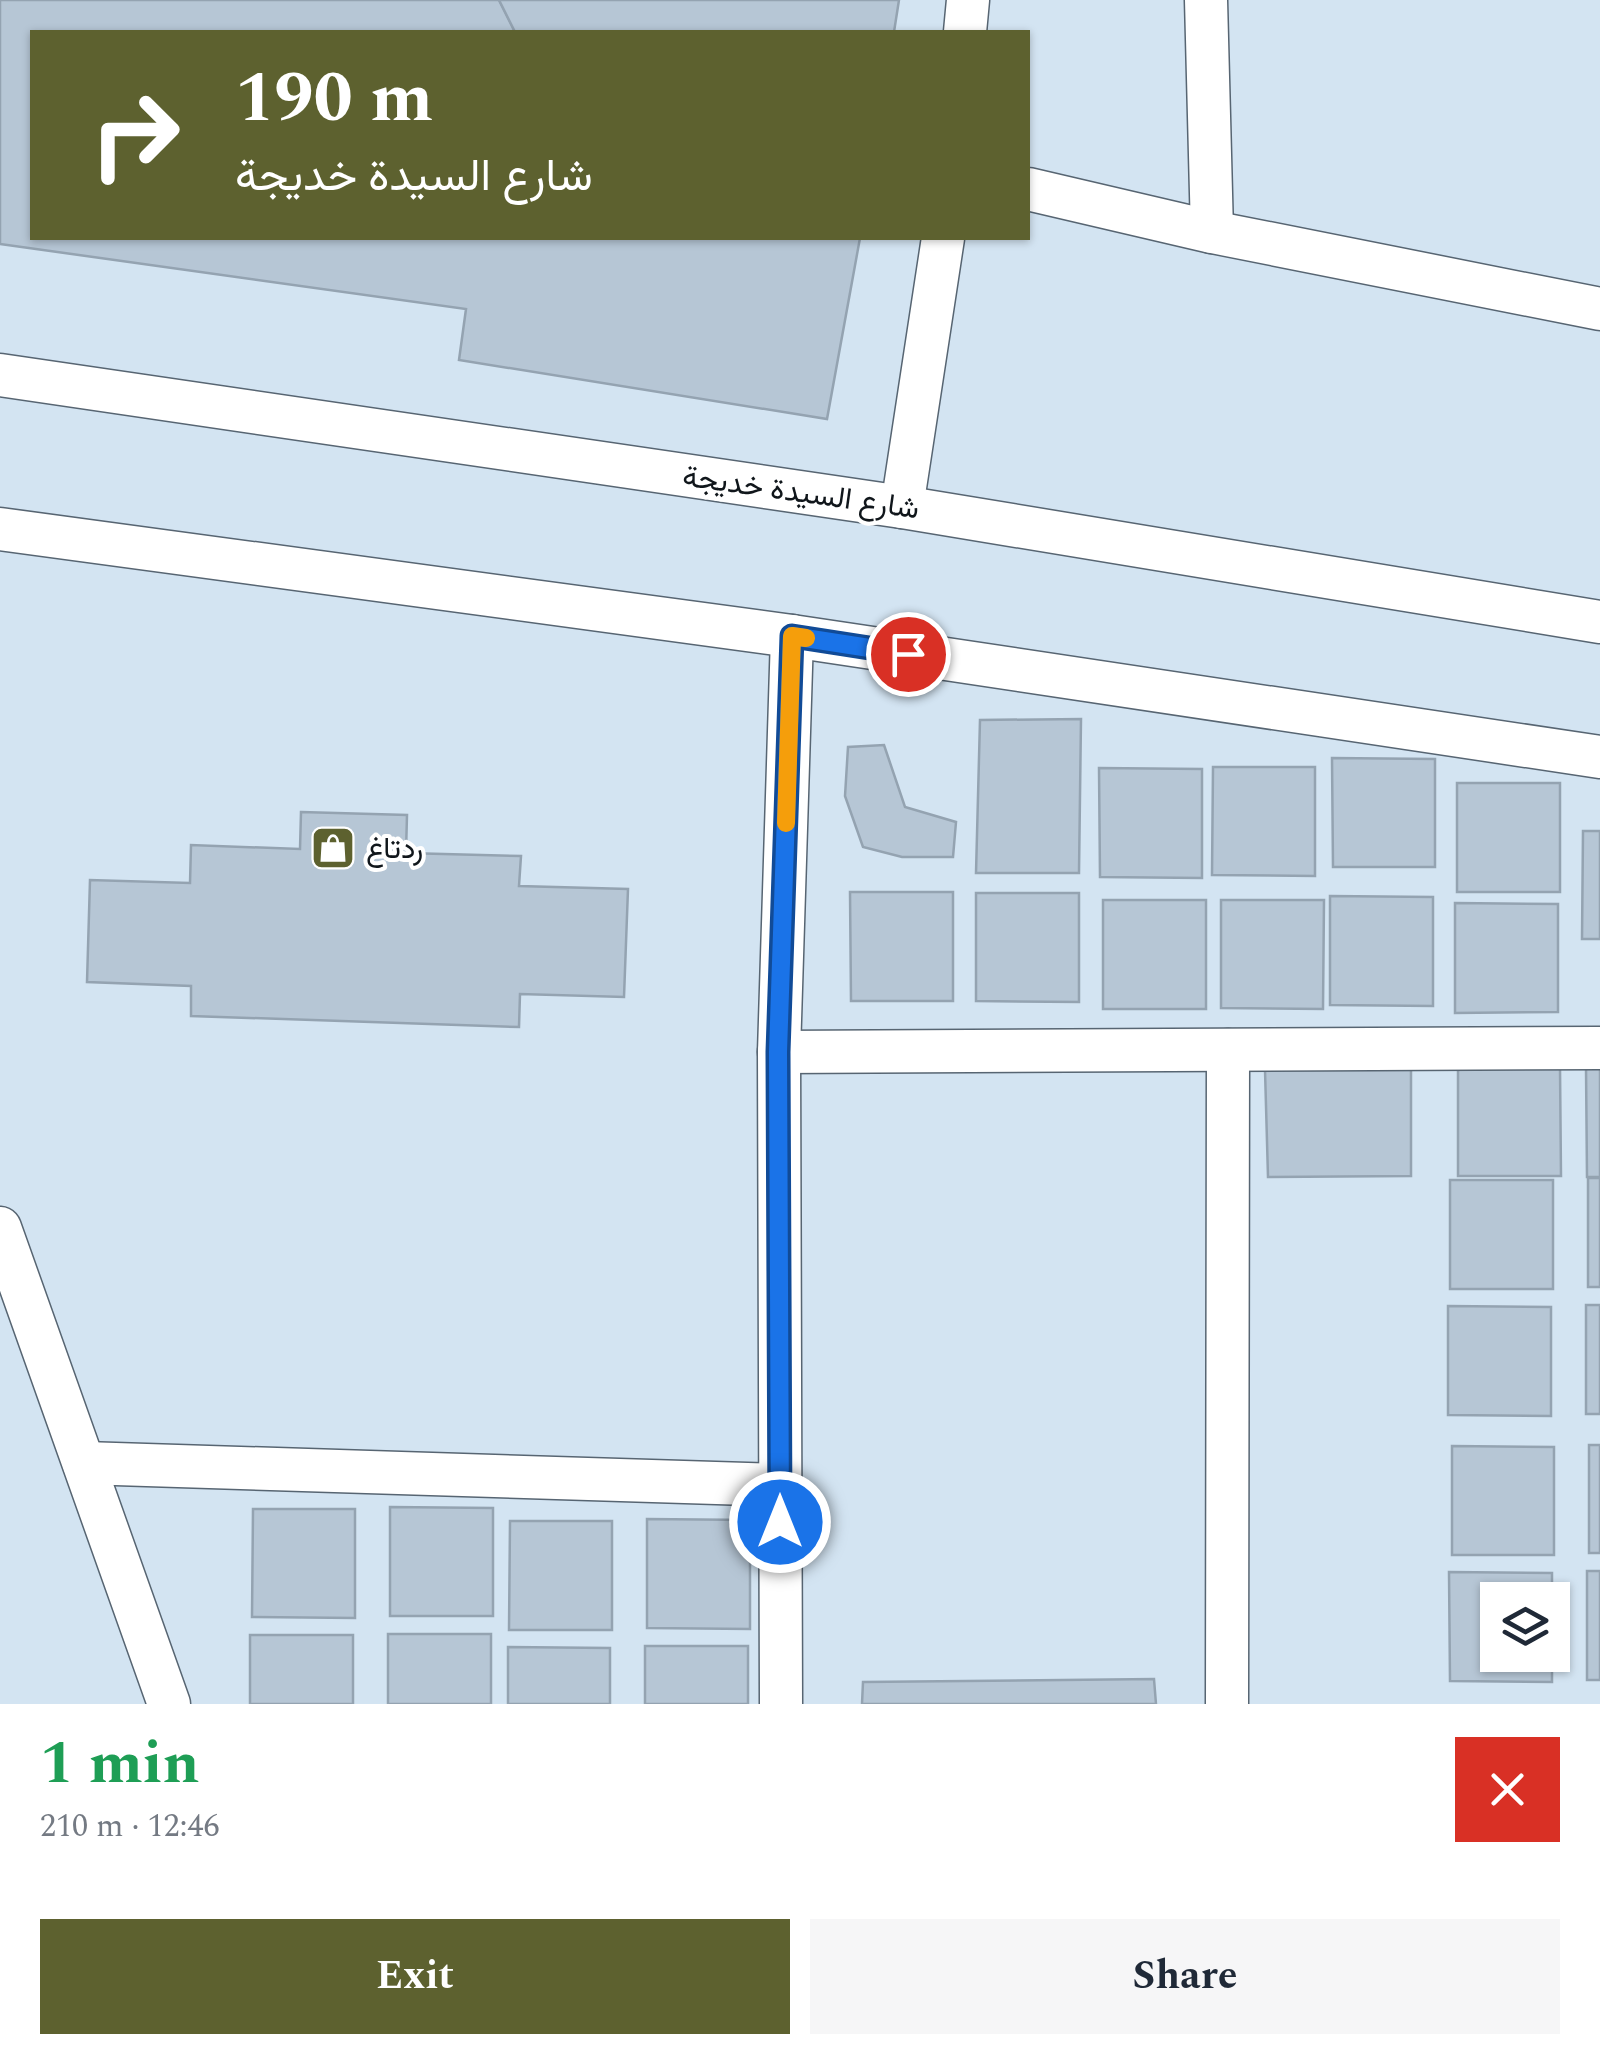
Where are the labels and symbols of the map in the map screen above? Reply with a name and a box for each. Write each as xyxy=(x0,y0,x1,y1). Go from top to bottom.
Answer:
street label: شارع السيدة خديجة xyxy=(680,454,922,532)
pin xyxy=(866,612,951,697)
shop icon: ردتاغ xyxy=(310,825,356,871)
place label: ردتاغ xyxy=(366,826,423,872)
position arrow xyxy=(728,1470,832,1574)

